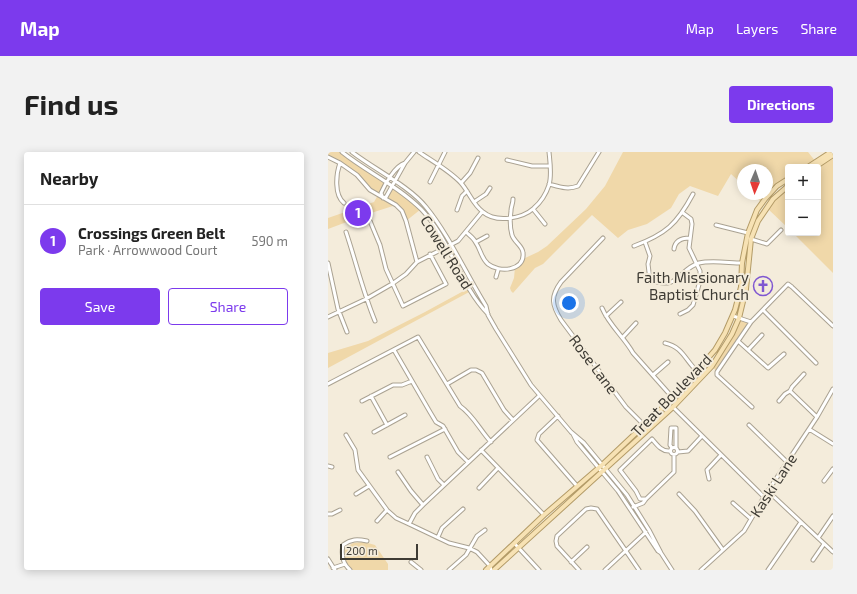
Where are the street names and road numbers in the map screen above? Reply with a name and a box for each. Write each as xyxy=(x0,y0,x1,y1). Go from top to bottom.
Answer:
street label: Cowell Road xyxy=(417,212,477,292)
street label: Rose Lane xyxy=(566,331,622,397)
street label: Treat Boulevard xyxy=(627,350,715,440)
street label: Kaski Lane xyxy=(746,450,800,520)

